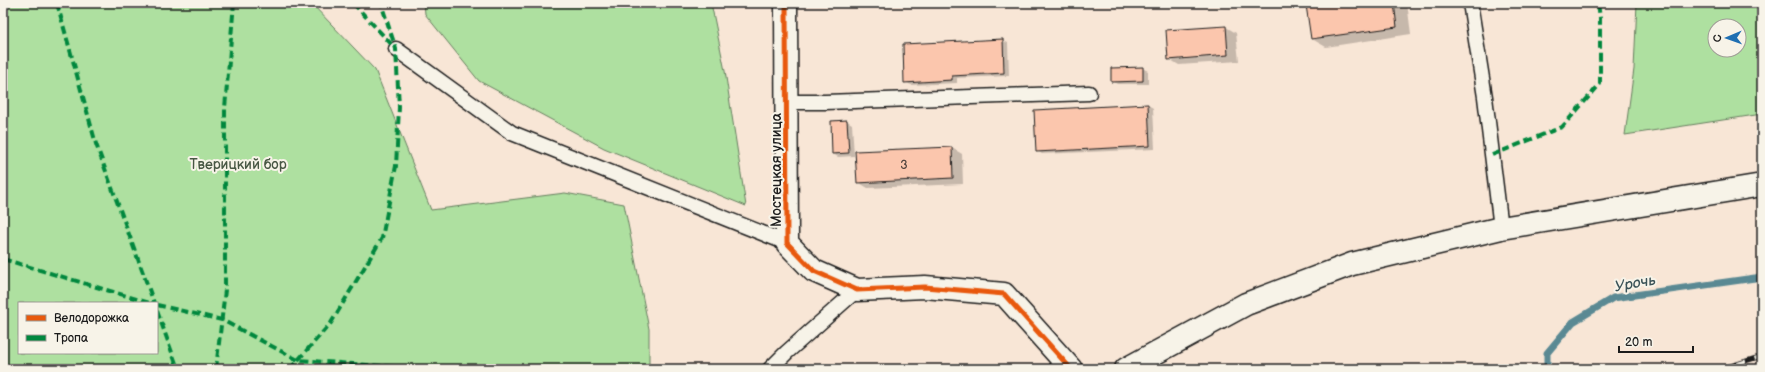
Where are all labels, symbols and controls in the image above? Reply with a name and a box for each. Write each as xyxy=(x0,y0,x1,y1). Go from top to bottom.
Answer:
north arrow xyxy=(1707,18,1747,58)
text: С xyxy=(1711,34,1724,42)
street label: Мостецкая улица xyxy=(768,112,785,227)
park label: Тверицкий бор xyxy=(189,156,287,173)
house number: 3 xyxy=(900,158,908,173)
water label: Урочь xyxy=(1613,271,1657,296)
legend xyxy=(18,302,158,354)
text: Велодорожка xyxy=(54,311,129,326)
scale bar xyxy=(1619,328,1693,354)
text: Тропа xyxy=(54,331,88,346)
text: 20 m xyxy=(1625,335,1652,350)

